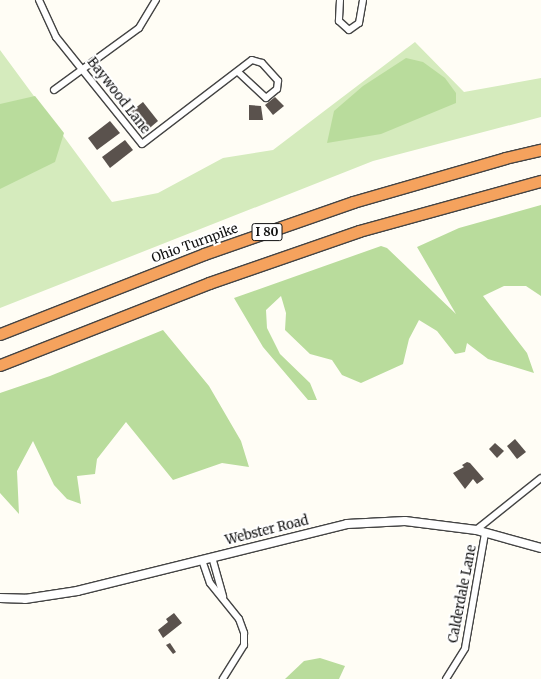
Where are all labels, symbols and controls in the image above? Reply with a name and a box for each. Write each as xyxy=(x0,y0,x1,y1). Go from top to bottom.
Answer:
street label: Baywood Lane xyxy=(83,55,153,137)
street label: Ohio Turnpike xyxy=(150,221,240,267)
road number: I 80 xyxy=(251,222,283,242)
street label: Webster Road xyxy=(224,513,310,549)
street label: Calderdale Lane xyxy=(446,544,480,644)

